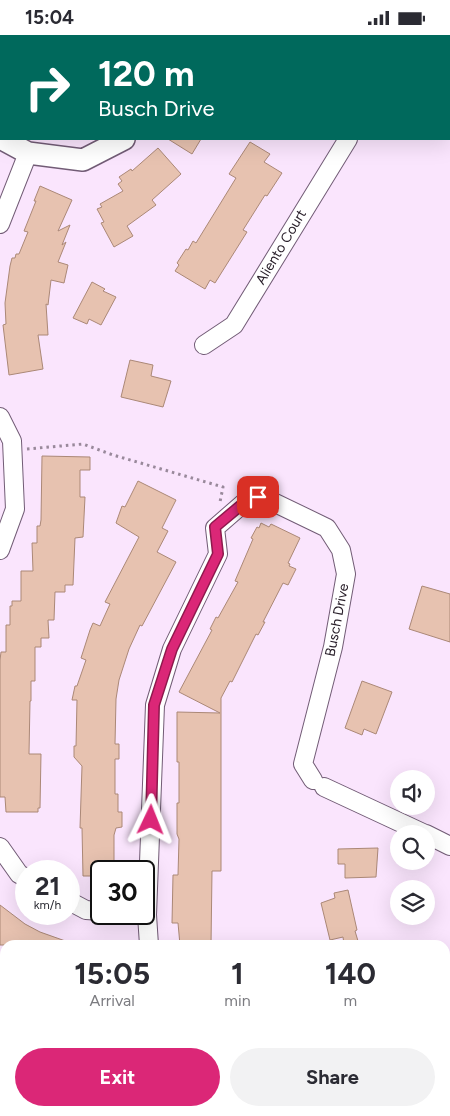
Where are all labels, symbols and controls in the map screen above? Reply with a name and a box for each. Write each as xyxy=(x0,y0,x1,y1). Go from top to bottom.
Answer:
text: 15:04 xyxy=(25,6,74,29)
text: 120 m xyxy=(98,53,195,95)
icon: right xyxy=(15,55,80,120)
text: Busch Drive xyxy=(98,95,214,122)
street label: Aliento Court xyxy=(252,207,310,287)
pin xyxy=(237,476,279,518)
icon: arrive xyxy=(244,483,272,511)
street label: Busch Drive xyxy=(322,582,352,658)
map controls xyxy=(390,770,435,925)
button: sound xyxy=(390,770,435,815)
position arrow xyxy=(124,793,176,845)
button: search xyxy=(390,825,435,870)
speed limit sign: 30 xyxy=(90,860,155,925)
text: 21 xyxy=(35,871,60,901)
button: layers xyxy=(390,880,435,925)
text: km/h xyxy=(34,898,61,912)
text: 15:05 xyxy=(74,955,150,992)
text: 1 xyxy=(231,955,244,992)
text: 140 xyxy=(325,955,376,992)
text: Arrival xyxy=(90,991,135,1010)
text: min xyxy=(224,991,251,1010)
text: m xyxy=(343,991,357,1010)
button: Exit xyxy=(15,1048,220,1106)
button: Share xyxy=(230,1048,435,1106)

